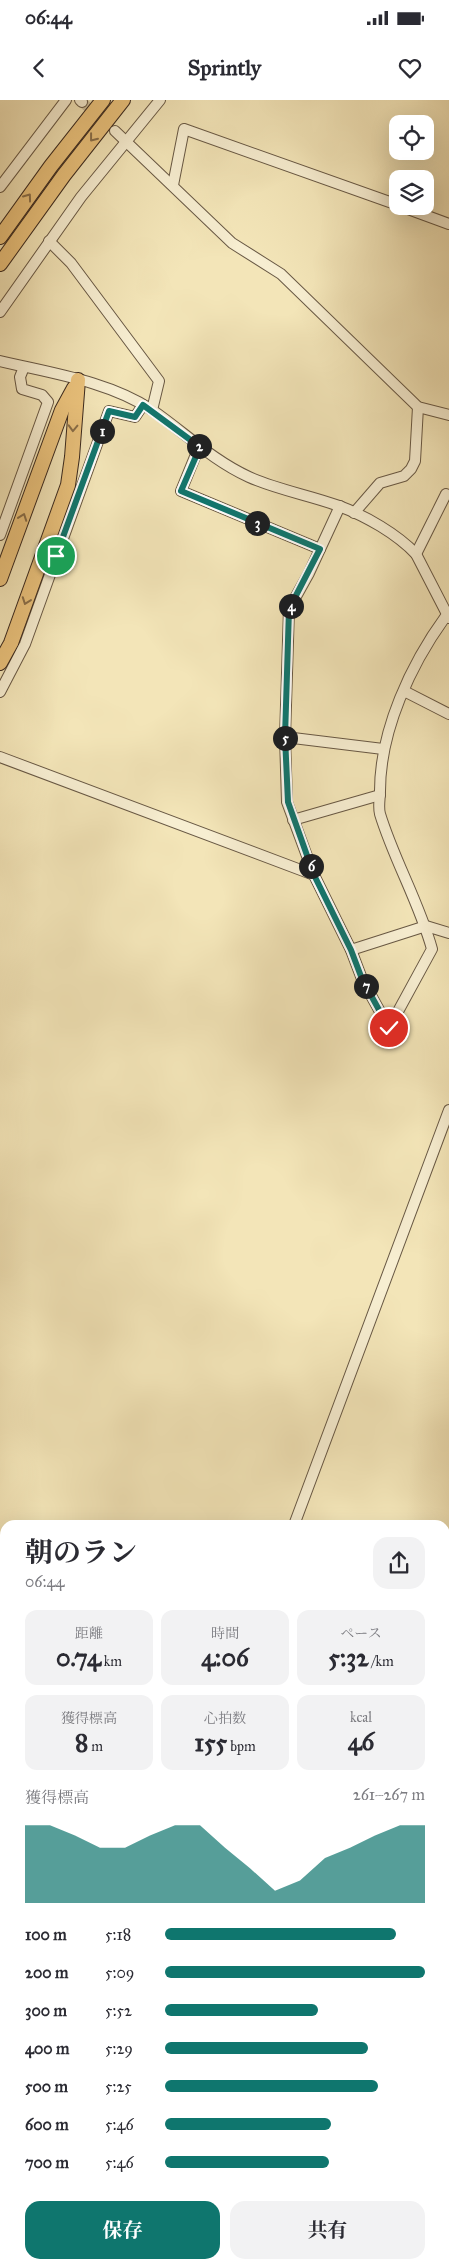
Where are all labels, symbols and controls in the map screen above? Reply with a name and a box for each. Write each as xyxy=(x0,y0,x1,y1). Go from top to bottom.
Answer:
text: 06:44 xyxy=(25,6,72,29)
icon: back xyxy=(25,54,53,82)
text: Sprintly xyxy=(188,54,261,81)
icon: heart xyxy=(396,54,424,82)
map controls xyxy=(389,115,434,215)
button: locate xyxy=(389,115,434,160)
one-way arrow xyxy=(90,132,98,141)
button: layers xyxy=(389,170,434,215)
one-way arrow xyxy=(22,194,31,203)
pin: 1 xyxy=(90,418,114,444)
text: 1 xyxy=(100,423,105,440)
one-way arrow xyxy=(68,425,79,433)
pin: 2 xyxy=(186,434,212,458)
text: 2 xyxy=(196,438,203,455)
pin: 3 xyxy=(244,510,270,536)
one-way arrow xyxy=(17,513,27,521)
text: 3 xyxy=(255,515,260,532)
pin xyxy=(35,535,77,577)
icon: arrive xyxy=(42,542,70,570)
pin: 4 xyxy=(278,594,304,618)
one-way arrow xyxy=(22,596,32,604)
text: 4 xyxy=(288,598,295,615)
pin: 5 xyxy=(272,726,298,750)
text: 5 xyxy=(282,730,289,747)
pin: 6 xyxy=(298,854,324,878)
text: 6 xyxy=(308,858,315,875)
pin: 7 xyxy=(354,974,378,998)
text: 7 xyxy=(363,978,370,995)
pin xyxy=(368,1007,410,1049)
icon: check xyxy=(375,1014,403,1042)
text: 朝のラン xyxy=(25,1535,137,1570)
button: share xyxy=(373,1537,425,1589)
text: 06:44 xyxy=(25,1572,64,1591)
text: 距離 xyxy=(75,1625,103,1642)
text: 時間 xyxy=(211,1625,239,1642)
text: ペース xyxy=(340,1625,382,1642)
text: 0.74 xyxy=(56,1642,101,1673)
text: 4:06 xyxy=(201,1642,249,1673)
text: 5:32 xyxy=(328,1642,369,1673)
text: km xyxy=(101,1653,122,1670)
text: /km xyxy=(369,1653,394,1670)
text: kcal xyxy=(350,1709,372,1726)
text: 獲得標高 xyxy=(61,1710,117,1727)
text: 心拍数 xyxy=(204,1710,246,1727)
text: 46 xyxy=(348,1726,374,1757)
text: 8 xyxy=(75,1727,88,1758)
text: 155 xyxy=(194,1727,227,1758)
text: m xyxy=(88,1738,103,1755)
text: bpm xyxy=(227,1738,256,1755)
text: 261–267 m xyxy=(353,1785,425,1804)
text: 獲得標高 xyxy=(25,1788,89,1807)
text: 100 m xyxy=(25,1925,67,1944)
text: 5:18 xyxy=(105,1925,131,1944)
text: 200 m xyxy=(25,1963,68,1982)
text: 5:09 xyxy=(105,1963,134,1982)
text: 300 m xyxy=(25,2001,67,2020)
text: 5:52 xyxy=(105,2001,132,2020)
text: 400 m xyxy=(25,2039,69,2058)
text: 5:29 xyxy=(105,2039,133,2058)
text: 500 m xyxy=(25,2077,68,2096)
text: 5:25 xyxy=(105,2077,132,2096)
text: 600 m xyxy=(25,2115,69,2134)
text: 5:46 xyxy=(105,2115,134,2134)
text: 700 m xyxy=(25,2153,69,2172)
text: 5:46 xyxy=(105,2153,134,2172)
button: 保存 xyxy=(25,2201,220,2259)
button: 共有 xyxy=(230,2201,425,2259)

